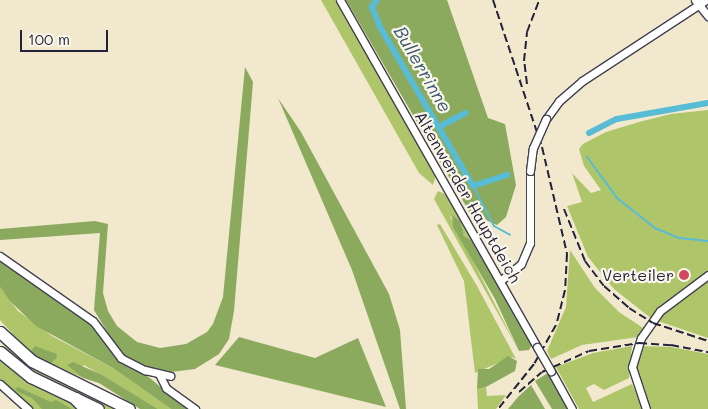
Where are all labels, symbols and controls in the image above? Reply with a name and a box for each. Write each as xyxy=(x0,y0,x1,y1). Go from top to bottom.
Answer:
scale bar xyxy=(22,20,110,52)
water label: Bullerrinne xyxy=(390,22,456,116)
text: 100 m xyxy=(28,29,70,49)
street label: Altenwerder Hauptdeich xyxy=(411,108,525,286)
place label: Verteiler xyxy=(602,265,674,285)
marker: Verteiler xyxy=(678,269,690,281)

